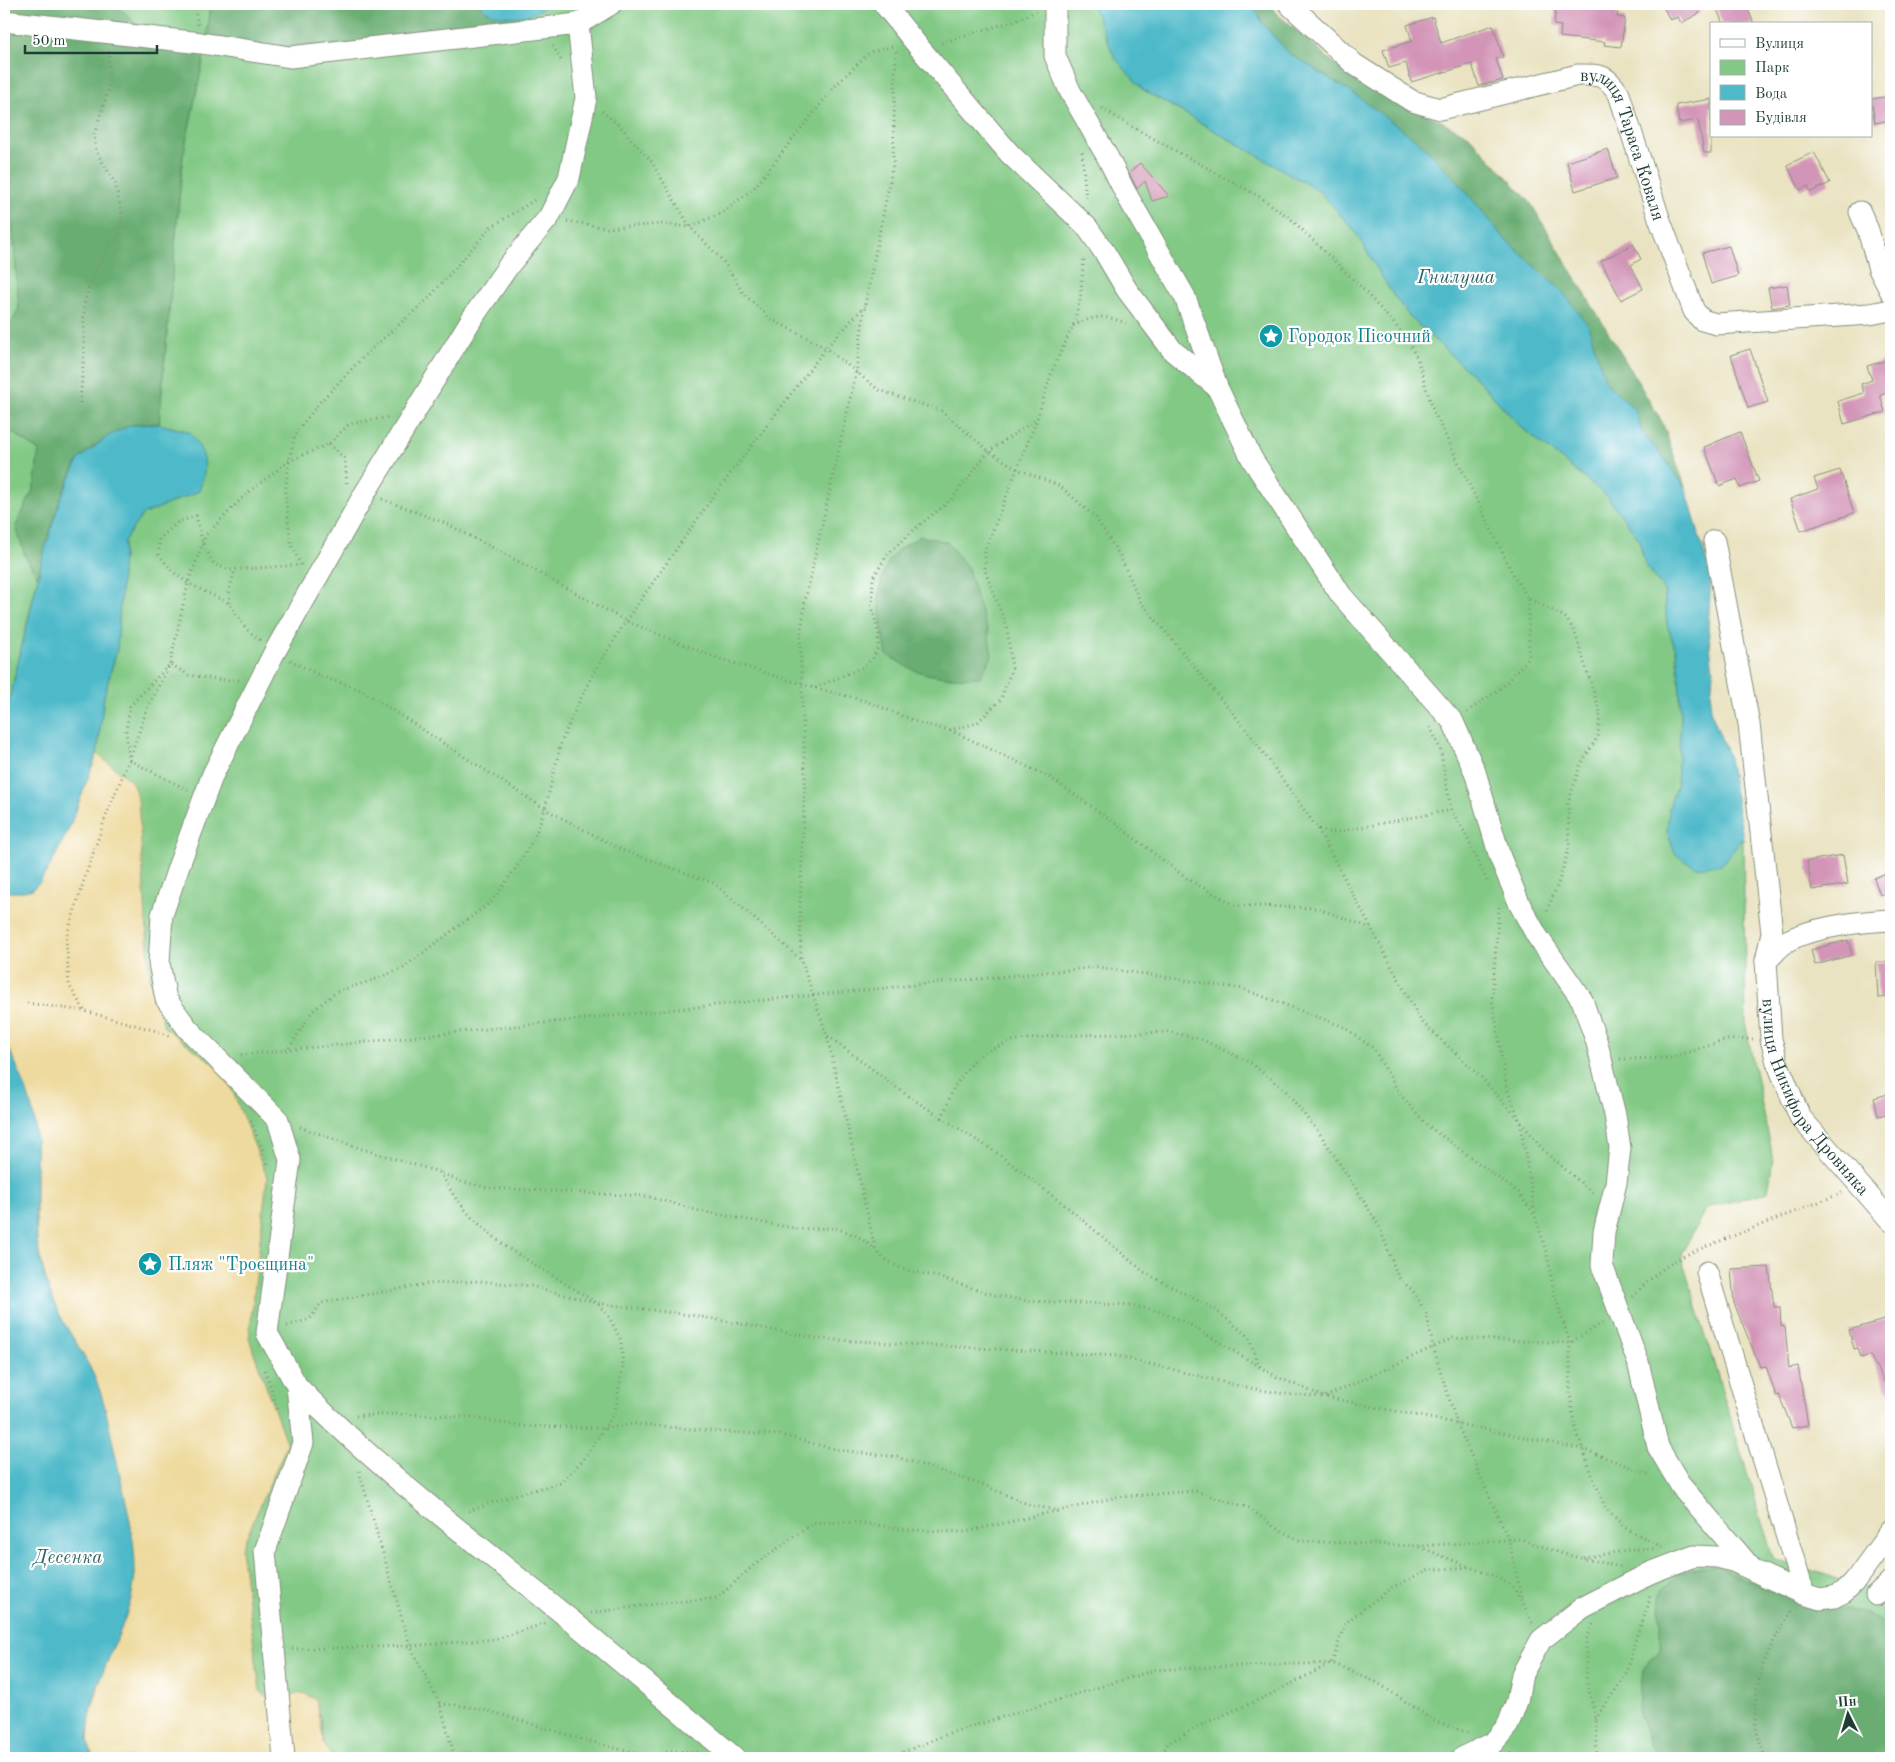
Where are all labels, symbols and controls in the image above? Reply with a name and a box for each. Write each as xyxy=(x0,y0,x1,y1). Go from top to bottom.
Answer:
scale bar xyxy=(25,22,158,54)
legend xyxy=(1710,22,1872,138)
text: 50 m xyxy=(32,34,66,49)
text: Вулиця xyxy=(1755,37,1804,52)
text: Парк xyxy=(1755,61,1790,76)
street label: вулиця Тараса Коваля xyxy=(1580,67,1667,223)
text: Вода xyxy=(1755,87,1788,102)
text: Будівля xyxy=(1755,111,1807,126)
water label: Гнилуша xyxy=(1416,269,1495,288)
place icon: Городок Пісочний xyxy=(1258,323,1284,349)
place label: Городок Пісочний xyxy=(1288,328,1431,346)
street label: вулиця Никифора Дровняка xyxy=(1758,998,1872,1199)
place icon: Пляж "Троєщина" xyxy=(137,1251,163,1277)
place label: Пляж "Троєщина" xyxy=(168,1256,314,1274)
water label: Десенка xyxy=(30,1549,103,1568)
north arrow xyxy=(1822,1690,1872,1740)
text: Пн xyxy=(1837,1694,1857,1710)

